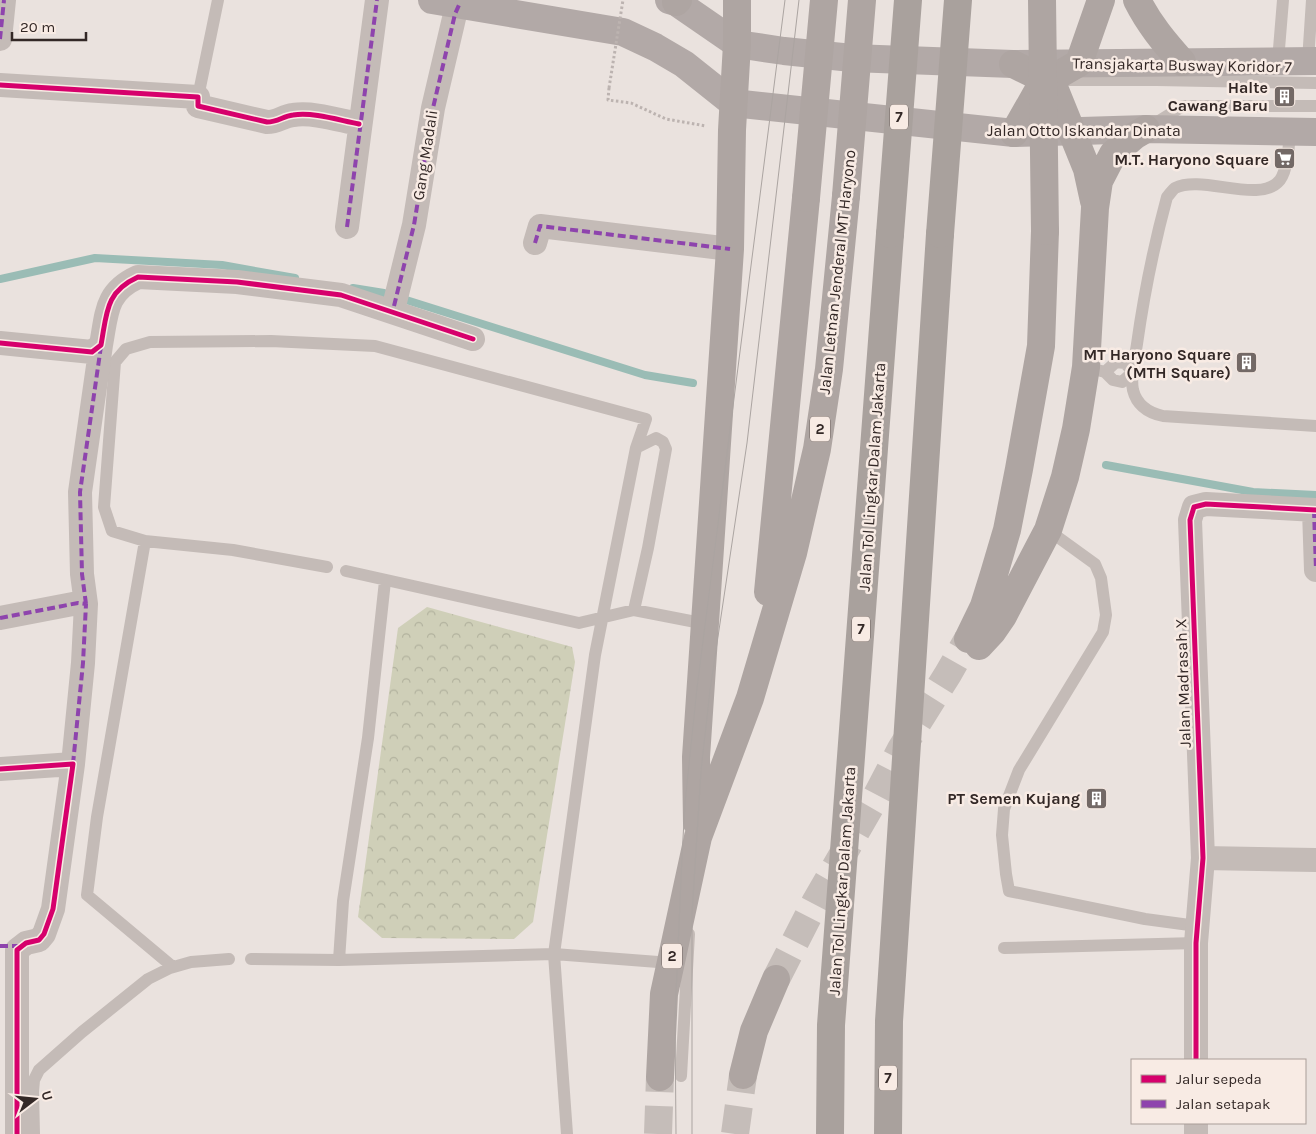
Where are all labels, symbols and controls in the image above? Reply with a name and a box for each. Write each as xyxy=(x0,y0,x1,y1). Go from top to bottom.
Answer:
scale bar xyxy=(12,10,86,42)
text: 20 m xyxy=(20,18,55,36)
street label: Transjakarta Busway Koridor 7 xyxy=(1072,54,1292,76)
place label: Halte Cawang Baru xyxy=(1168,78,1268,115)
building icon: Halte Cawang Baru xyxy=(1272,84,1296,108)
road number: 7 xyxy=(890,104,908,130)
street label: Gang Madali xyxy=(408,108,442,202)
street label: Jalan Otto Iskandar Dinata xyxy=(987,121,1181,140)
supermarket icon: M.T. Haryono Square xyxy=(1273,147,1297,171)
street label: Jalan Letnan Jenderal MT Haryono xyxy=(815,149,859,395)
place label: M.T. Haryono Square xyxy=(1114,150,1269,169)
place label: MT Haryono Square (MTH Square) xyxy=(1083,345,1231,382)
building icon: MT Haryono Square (MTH Square) xyxy=(1235,351,1259,375)
street label: Jalan Tol Lingkar Dalam Jakarta xyxy=(855,362,889,592)
road number: 2 xyxy=(810,416,830,442)
road number: 7 xyxy=(852,616,870,642)
street label: Jalan Madrasah X xyxy=(1171,618,1195,748)
street label: Jalan Tol Lingkar Dalam Jakarta xyxy=(825,766,859,996)
building icon: PT Semen Kujang xyxy=(1084,786,1108,810)
place label: PT Semen Kujang xyxy=(947,789,1080,808)
road number: 2 xyxy=(662,944,682,968)
legend xyxy=(1131,1059,1306,1124)
road number: 7 xyxy=(879,1066,897,1090)
text: Jalur sepeda xyxy=(1176,1070,1262,1088)
north arrow xyxy=(10,1074,60,1124)
text: U xyxy=(38,1089,57,1103)
text: Jalan setapak xyxy=(1176,1095,1270,1113)

